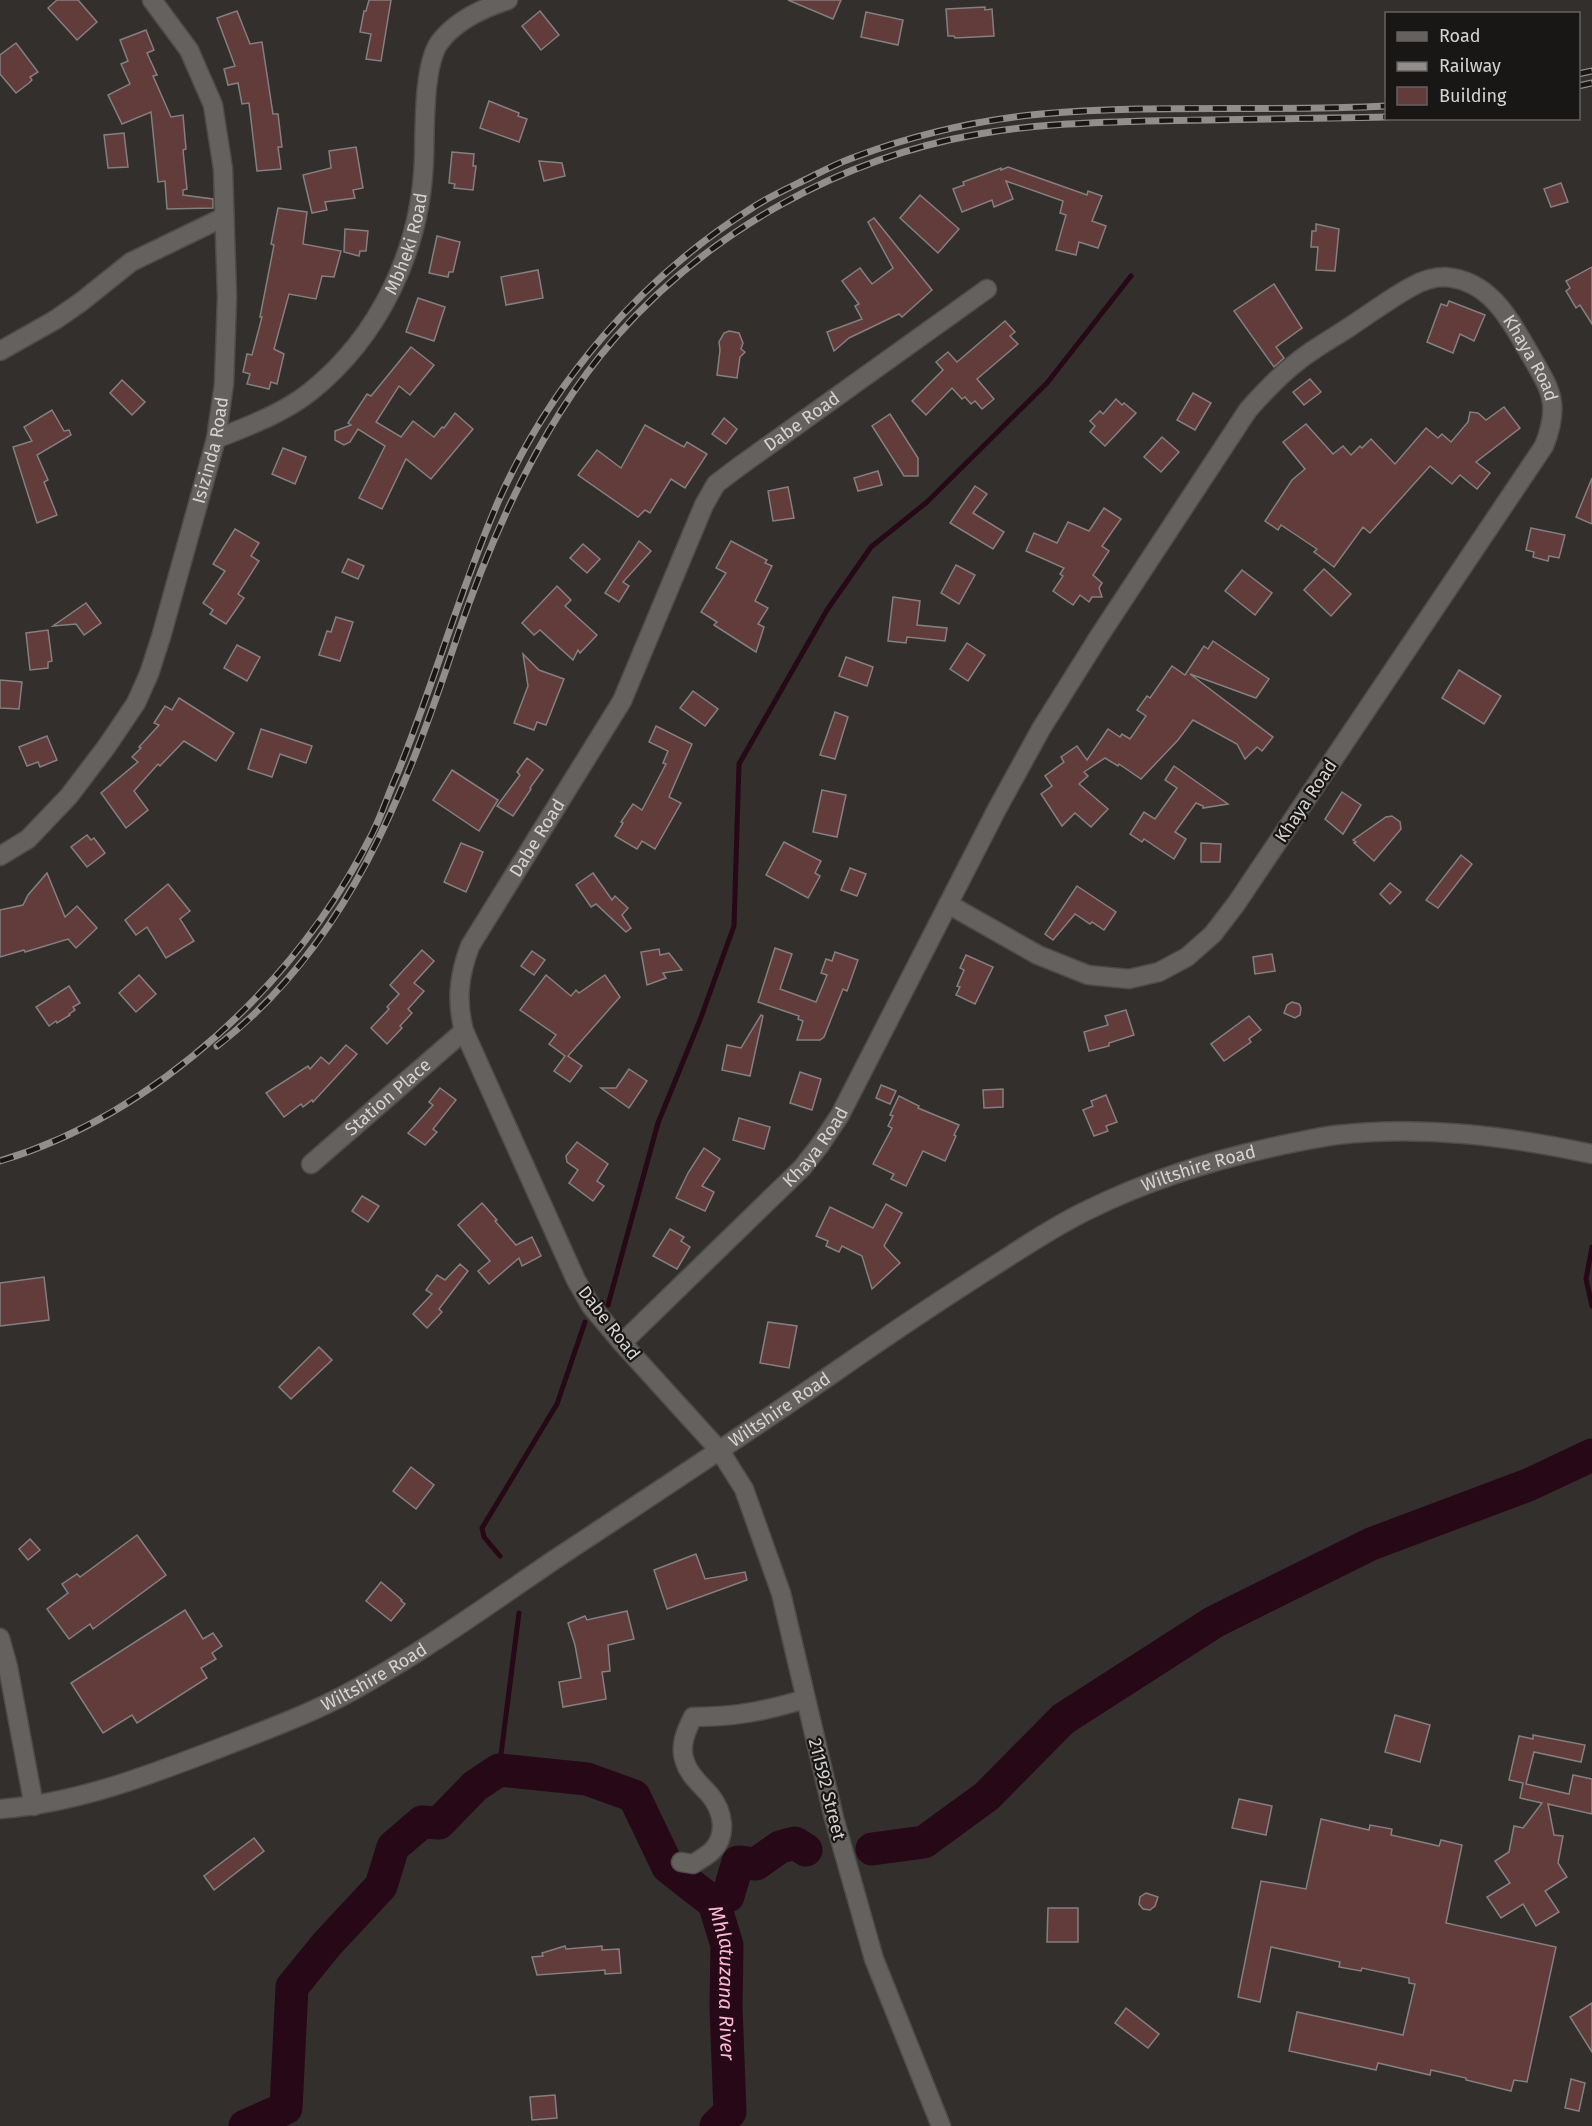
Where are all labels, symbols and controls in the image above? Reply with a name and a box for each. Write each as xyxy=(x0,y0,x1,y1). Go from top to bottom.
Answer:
legend xyxy=(1385,12,1580,120)
text: Road xyxy=(1439,25,1481,47)
text: Railway xyxy=(1439,55,1501,77)
text: Building xyxy=(1439,85,1507,107)
street label: Mbheki Road xyxy=(380,191,432,298)
street label: Khaya Road xyxy=(1498,311,1563,403)
street label: Dabe Road xyxy=(760,387,844,456)
street label: Isizinda Road xyxy=(188,395,233,506)
street label: Khaya Road xyxy=(1270,755,1342,847)
street label: Dabe Road xyxy=(504,795,570,881)
street label: Station Place xyxy=(340,1054,435,1140)
street label: Khaya Road xyxy=(778,1103,853,1192)
street label: Wiltshire Road xyxy=(1138,1140,1258,1196)
street label: Dabe Road xyxy=(573,1282,645,1364)
street label: Wiltshire Road xyxy=(724,1367,835,1452)
street label: Wiltshire Road xyxy=(318,1638,431,1716)
street label: 211592 Street xyxy=(804,1736,850,1843)
water label: Mhlatuzana River xyxy=(703,1903,740,2062)

